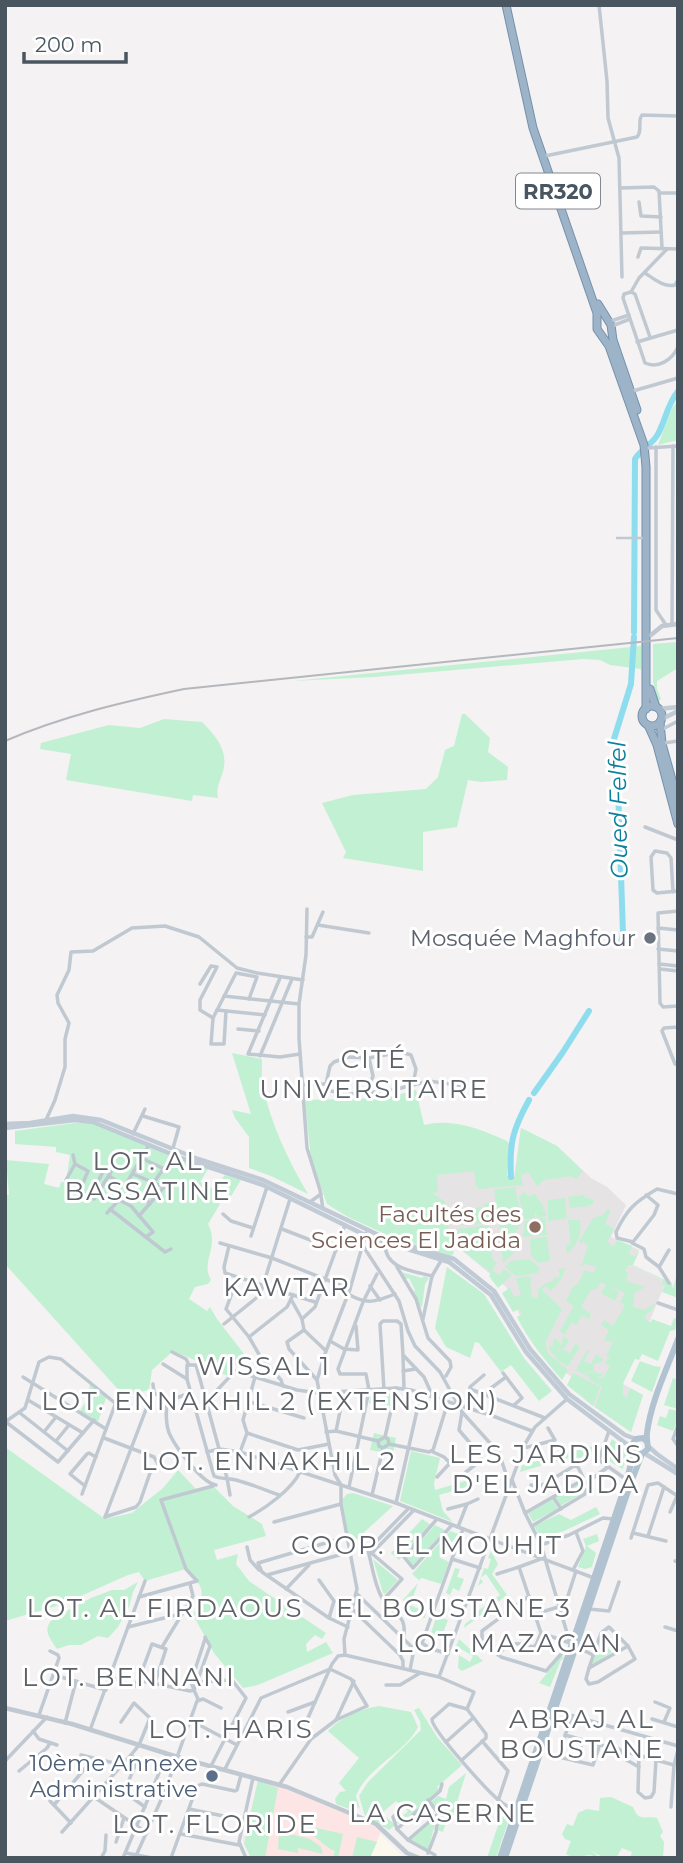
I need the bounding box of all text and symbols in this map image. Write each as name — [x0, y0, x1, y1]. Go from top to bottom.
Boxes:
scale bar — [24, 21, 126, 65]
text: 200 m — [35, 32, 102, 57]
road number: RR320 — [516, 174, 600, 208]
water label: Oued Felfel — [602, 740, 634, 879]
place label: Mosquée Maghfour — [410, 924, 636, 952]
marker: Mosquée Maghfour — [642, 930, 658, 946]
district label: CITÉ UNIVERSITAIRE — [259, 1043, 489, 1105]
district label: LOT. AL BASSATINE — [64, 1145, 232, 1207]
place label: Facultés des Sciences El Jadida — [311, 1200, 521, 1254]
marker: Facultés des Sciences El Jadida — [527, 1219, 543, 1235]
district label: KAWTAR — [223, 1271, 351, 1303]
district label: WISSAL 1 — [197, 1350, 331, 1382]
district label: LOT. ENNAKHIL 2 (EXTENSION) — [41, 1385, 499, 1417]
district label: LES JARDINS D'EL JADIDA — [449, 1438, 643, 1500]
district label: LOT. ENNAKHIL 2 — [141, 1445, 397, 1477]
district label: COOP. EL MOUHIT — [291, 1529, 563, 1561]
district label: LOT. AL FIRDAOUS — [27, 1592, 303, 1624]
district label: EL BOUSTANE 3 — [336, 1592, 572, 1624]
district label: LOT. MAZAGAN — [397, 1627, 623, 1659]
district label: LOT. BENNANI — [22, 1661, 236, 1693]
district label: ABRAJ AL BOUSTANE — [500, 1703, 664, 1765]
district label: LOT. HARIS — [148, 1713, 314, 1745]
place label: 10ème Annexe Administrative — [29, 1749, 198, 1803]
marker: 10ème Annexe Administrative — [204, 1768, 220, 1784]
district label: LA CASERNE — [349, 1797, 537, 1829]
district label: LOT. FLORIDE — [112, 1808, 318, 1840]

